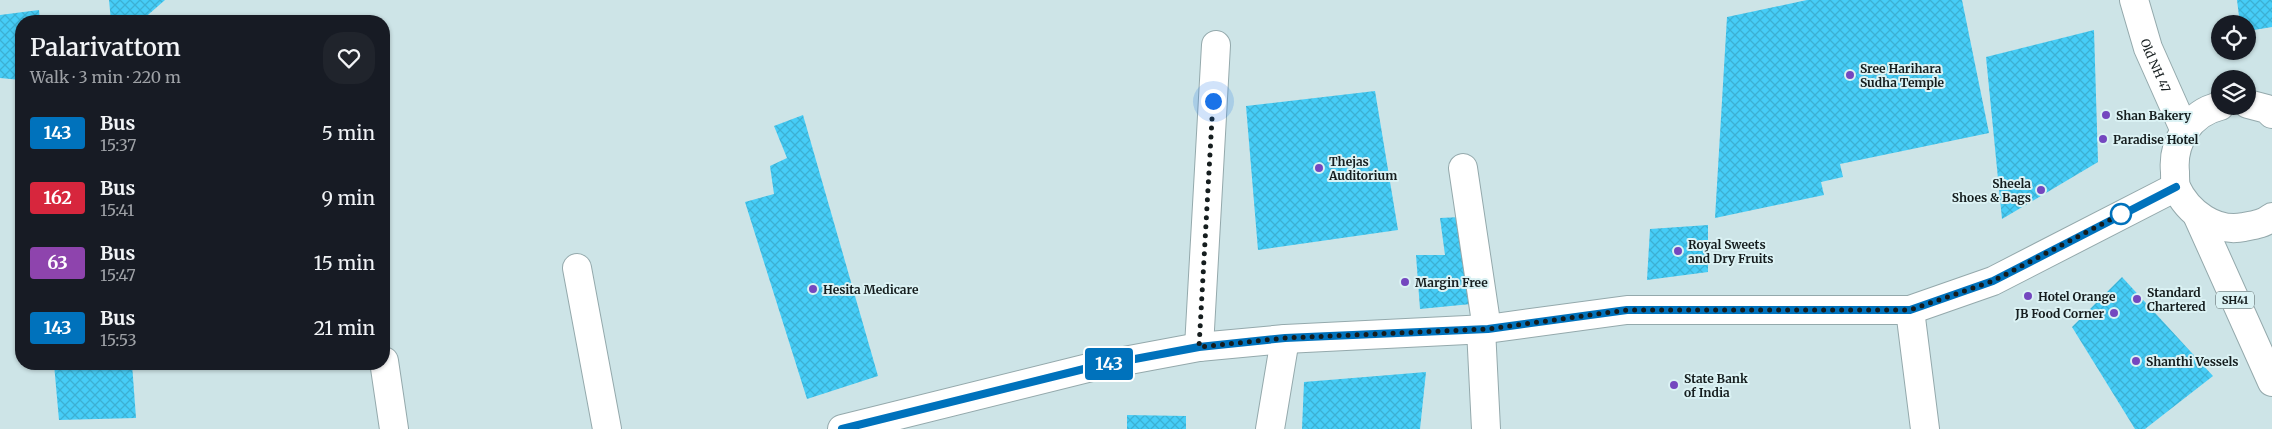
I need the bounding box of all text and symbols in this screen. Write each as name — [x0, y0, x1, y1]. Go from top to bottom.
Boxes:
map controls — [2211, 15, 2256, 115]
button: locate — [2211, 15, 2256, 60]
text: Palarivattom — [30, 32, 181, 63]
button: heart — [323, 32, 375, 84]
street label: Old NH 47 — [2138, 37, 2174, 95]
place label: Sree Harihara Sudha Temple — [1860, 61, 1945, 90]
text: Walk · 3 min · 220 m — [30, 67, 181, 87]
marker: Sree Harihara Sudha Temple — [1844, 69, 1856, 81]
button: layers — [2211, 70, 2256, 115]
your location — [1201, 89, 1226, 114]
place label: Shan Bakery — [2116, 108, 2192, 123]
marker: Shan Bakery — [2100, 109, 2112, 121]
text: Bus — [100, 111, 135, 135]
text: 143 — [43, 121, 72, 144]
text: 5 min — [322, 121, 375, 145]
place label: Paradise Hotel — [2113, 132, 2198, 147]
marker: Paradise Hotel — [2097, 133, 2109, 145]
text: 15:37 — [100, 135, 136, 155]
place label: Thejas Auditorium — [1328, 154, 1397, 183]
marker: Thejas Auditorium — [1313, 162, 1325, 174]
text: Bus — [100, 176, 135, 200]
place label: Sheela Shoes & Bags — [1952, 176, 2031, 205]
marker: Sheela Shoes & Bags — [2035, 184, 2047, 196]
text: 162 — [43, 186, 72, 209]
text: 9 min — [321, 186, 375, 210]
text: 15:41 — [100, 200, 134, 220]
unlabelled marker — [2110, 203, 2132, 225]
place label: Royal Sweets and Dry Fruits — [1688, 237, 1773, 266]
text: Bus — [100, 241, 135, 265]
marker: Royal Sweets and Dry Fruits — [1672, 245, 1684, 257]
text: 63 — [47, 251, 68, 274]
text: 15 min — [314, 251, 375, 275]
text: 15:47 — [100, 265, 136, 285]
place label: Margin Free — [1415, 275, 1488, 290]
marker: Margin Free — [1399, 276, 1411, 288]
place label: Hesita Medicare — [823, 282, 919, 297]
marker: Hesita Medicare — [807, 283, 819, 295]
place label: Standard Chartered — [2147, 285, 2206, 314]
place label: Hotel Orange — [2038, 289, 2116, 304]
marker: Hotel Orange — [2022, 290, 2034, 302]
road number: SH41 — [2216, 292, 2254, 308]
marker: Standard Chartered — [2131, 293, 2143, 305]
text: Bus — [100, 306, 135, 330]
place label: JB Food Corner — [2014, 306, 2104, 321]
marker: JB Food Corner — [2108, 307, 2120, 319]
text: 143 — [43, 316, 72, 339]
text: 21 min — [314, 316, 375, 340]
text: 15:53 — [100, 330, 137, 350]
line badge: 143 — [1080, 348, 1138, 380]
text: 143 — [1095, 352, 1123, 375]
place label: Shanthi Vessels — [2146, 354, 2239, 369]
marker: Shanthi Vessels — [2130, 355, 2142, 367]
place label: State Bank of India — [1684, 371, 1748, 400]
marker: State Bank of India — [1668, 379, 1680, 391]

